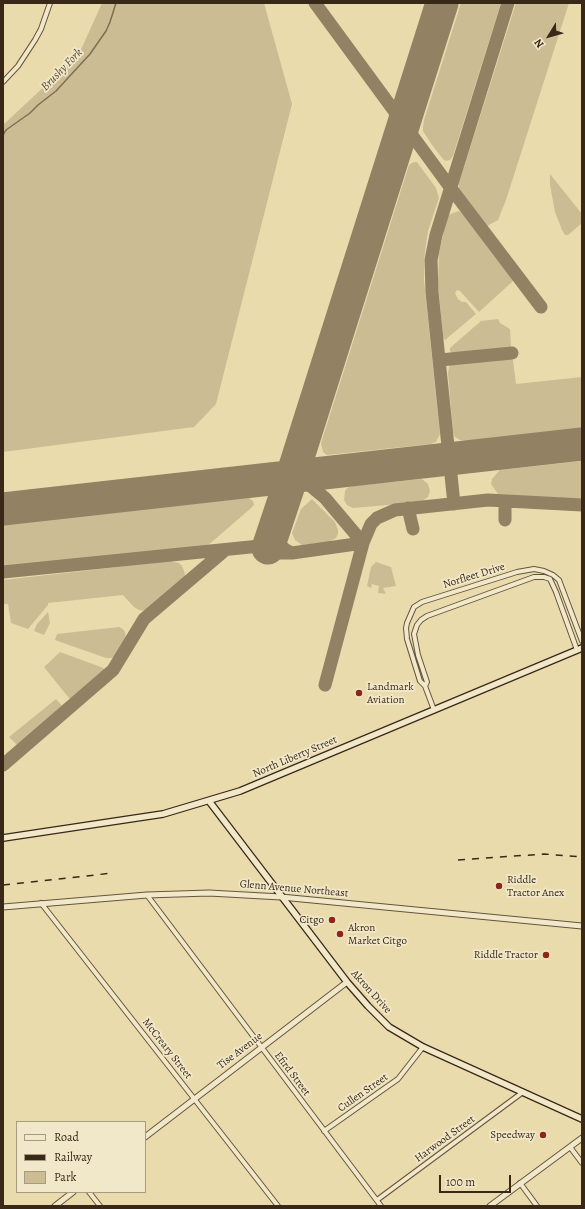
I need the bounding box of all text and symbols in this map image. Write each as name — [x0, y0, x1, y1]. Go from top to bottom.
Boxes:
north arrow — [529, 16, 569, 56]
text: N — [531, 36, 547, 51]
water label: Brushy Fork — [38, 46, 86, 94]
street label: Norfleet Drive — [441, 560, 507, 592]
place label: Landmark Aviation — [367, 680, 414, 706]
marker: Landmark Aviation — [354, 688, 364, 698]
street label: North Liberty Street — [251, 733, 339, 781]
place label: Riddle Tractor Anex — [507, 873, 564, 899]
street label: Glenn Avenue Northeast — [239, 878, 349, 900]
marker: Riddle Tractor Anex — [494, 881, 504, 891]
place label: Citgo — [300, 913, 324, 927]
marker: Citgo — [327, 915, 337, 925]
place label: Akron Market Citgo — [348, 921, 407, 947]
marker: Akron Market Citgo — [335, 929, 345, 939]
place label: Riddle Tractor — [474, 948, 538, 962]
marker: Riddle Tractor — [541, 950, 551, 960]
street label: Akron Drive — [348, 967, 394, 1017]
street label: McCreary Street — [139, 1016, 195, 1082]
street label: Tise Avenue — [215, 1030, 265, 1072]
street label: Efird Street — [271, 1049, 313, 1099]
street label: Cullen Street — [335, 1071, 391, 1115]
street label: Harwood Street — [412, 1113, 478, 1165]
legend — [16, 1121, 146, 1193]
place label: Speedway — [490, 1128, 535, 1142]
text: Road — [54, 1129, 79, 1145]
marker: Speedway — [538, 1130, 548, 1140]
text: Railway — [54, 1149, 92, 1165]
scale bar — [441, 1167, 513, 1193]
text: Park — [54, 1169, 77, 1185]
text: 100 m — [446, 1174, 475, 1190]

